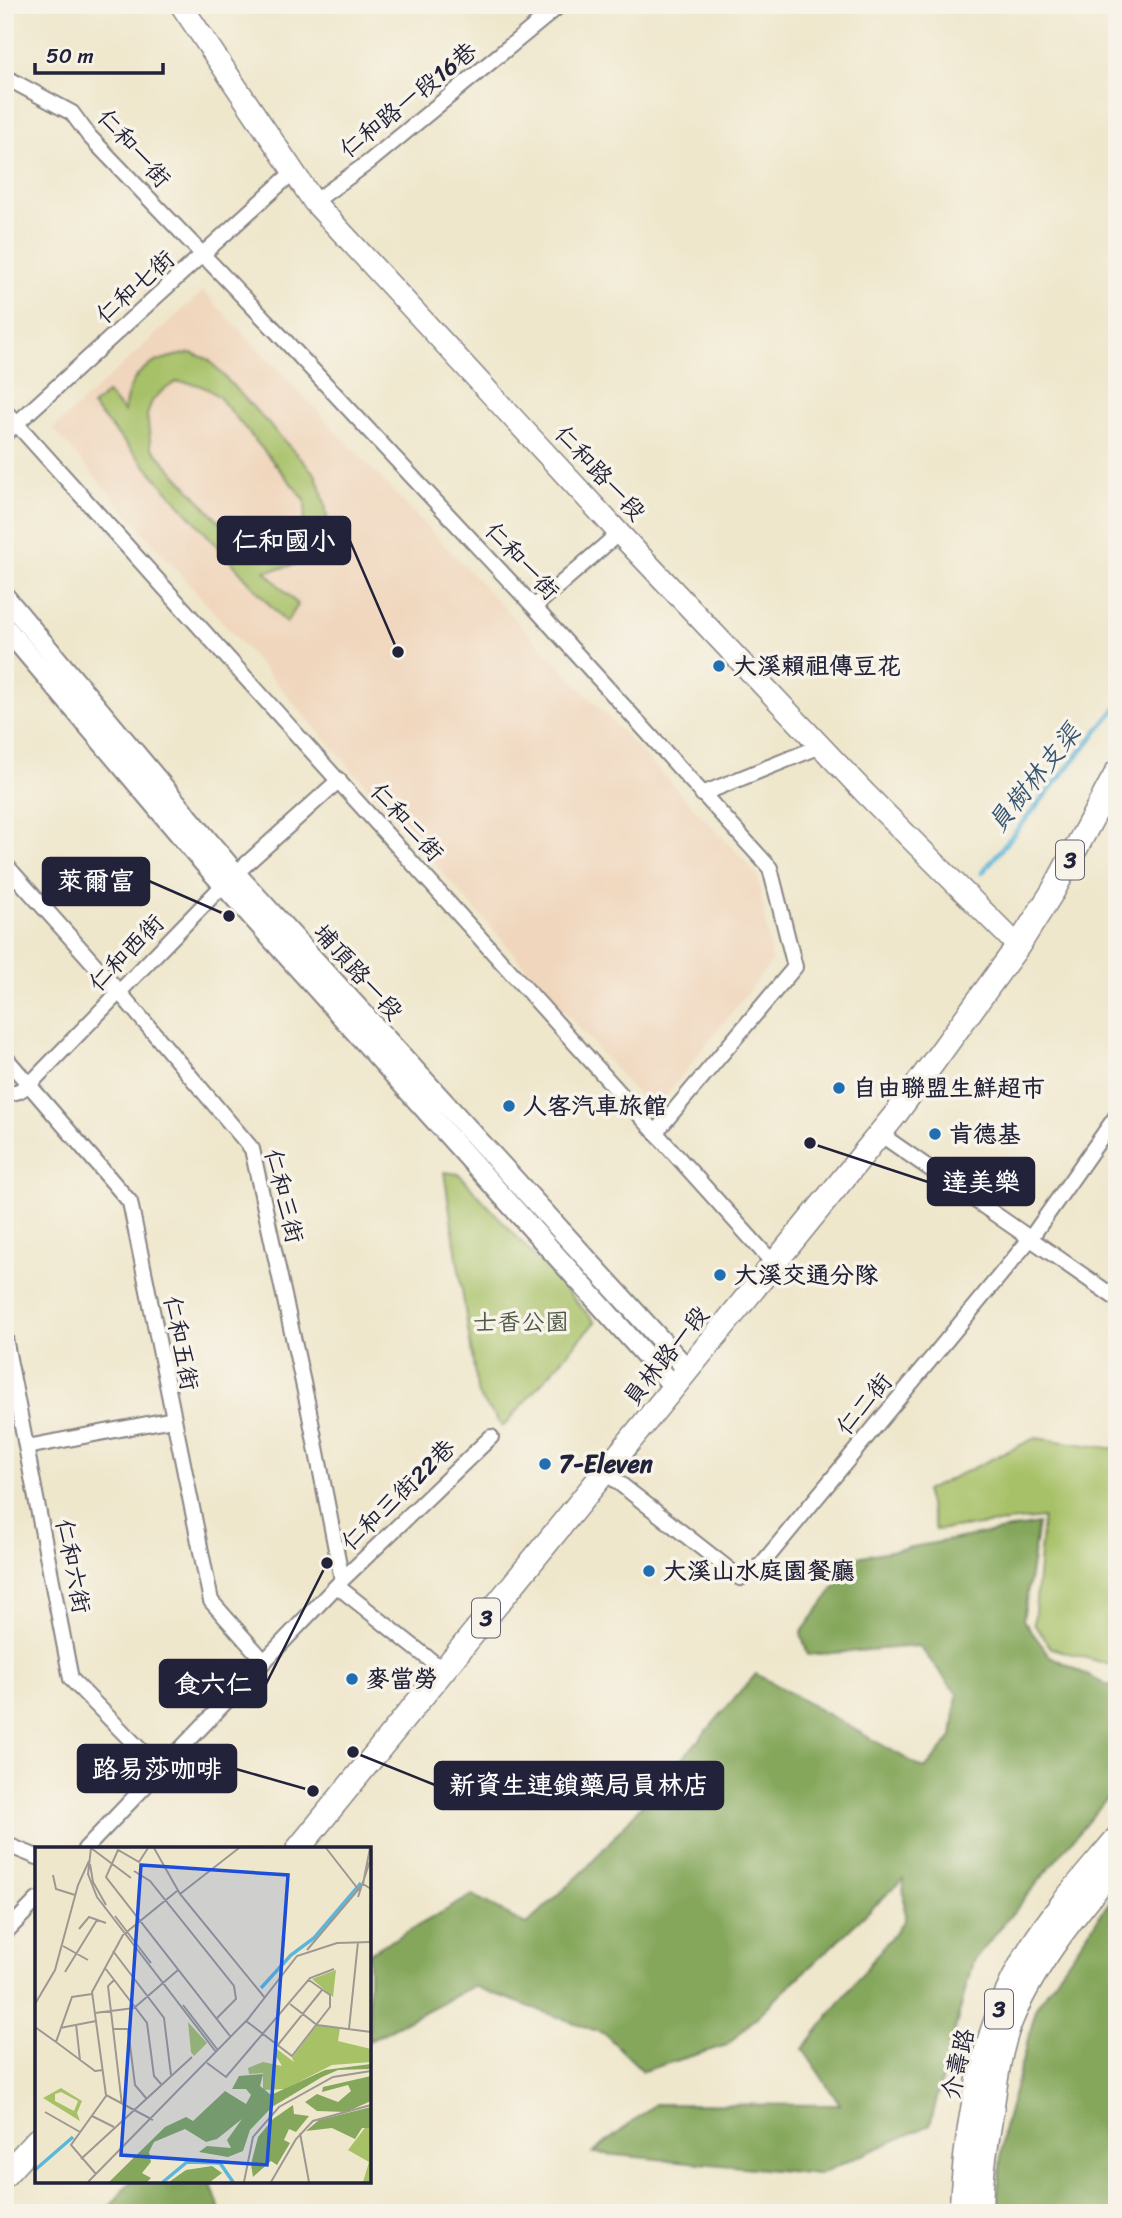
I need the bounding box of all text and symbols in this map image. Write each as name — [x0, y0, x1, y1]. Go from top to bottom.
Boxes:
street label: 仁和路一段16巷 — [330, 31, 486, 169]
scale bar — [35, 32, 163, 76]
text: 50 m — [46, 37, 94, 75]
street label: 仁和一街 — [86, 98, 182, 198]
street label: 仁和七街 — [85, 239, 185, 335]
street label: 仁和路一段 — [544, 415, 656, 531]
street label: 仁和一街 — [474, 512, 570, 610]
callout: 仁和國小 — [218, 517, 350, 564]
text: 仁和國小 — [232, 518, 336, 564]
place label: 大溪賴祖傳豆花 — [733, 645, 901, 687]
marker: 大溪賴祖傳豆花 — [711, 658, 727, 674]
water label: 員樹林支渠 — [975, 711, 1094, 843]
street label: 仁和二街 — [359, 772, 455, 872]
road number: 3 — [1056, 840, 1084, 880]
callout: 萊爾富 — [43, 858, 149, 905]
text: 萊爾富 — [57, 858, 135, 904]
street label: 仁和西街 — [78, 904, 174, 1002]
street label: 埔頂路一段 — [302, 913, 414, 1031]
place label: 自由聯盟生鮮超市 — [853, 1067, 1045, 1109]
marker: 自由聯盟生鮮超市 — [831, 1080, 847, 1096]
place label: 人客汽車旅館 — [523, 1085, 667, 1127]
marker: 人客汽車旅館 — [501, 1098, 517, 1114]
place label: 肯德基 — [949, 1113, 1021, 1155]
marker: 肯德基 — [927, 1126, 943, 1142]
street label: 仁和三街 — [252, 1144, 316, 1248]
callout: 達美樂 — [928, 1158, 1034, 1205]
text: 達美樂 — [942, 1159, 1020, 1205]
place label: 大溪交通分隊 — [734, 1254, 879, 1296]
marker: 大溪交通分隊 — [712, 1267, 728, 1283]
street label: 仁和五街 — [151, 1292, 211, 1394]
street label: 員林路一段 — [612, 1296, 720, 1416]
park label: 士香公園 — [473, 1301, 569, 1343]
street label: 仁二街 — [825, 1363, 903, 1445]
street label: 仁和三街22巷 — [330, 1429, 466, 1561]
place label: 7-Eleven — [559, 1443, 653, 1485]
marker: 7-Eleven — [537, 1456, 553, 1472]
street label: 仁和六街 — [43, 1515, 103, 1617]
place label: 大溪山水庭園餐廳 — [663, 1550, 855, 1592]
marker: 大溪山水庭園餐廳 — [641, 1563, 657, 1579]
road number: 3 — [472, 1598, 500, 1638]
place label: 麥當勞 — [366, 1658, 438, 1700]
callout: 食六仁 — [160, 1660, 266, 1707]
text: 食六仁 — [174, 1661, 252, 1707]
marker: 麥當勞 — [344, 1671, 360, 1687]
callout: 路易莎咖啡 — [78, 1745, 236, 1792]
text: 路易莎咖啡 — [92, 1746, 222, 1792]
callout: 新資生連鎖藥局員林店 — [435, 1762, 723, 1809]
text: 新資生連鎖藥局員林店 — [449, 1762, 709, 1808]
inset map — [35, 1847, 371, 2183]
road number: 3 — [985, 1990, 1013, 2028]
street label: 介壽路 — [929, 2024, 987, 2104]

